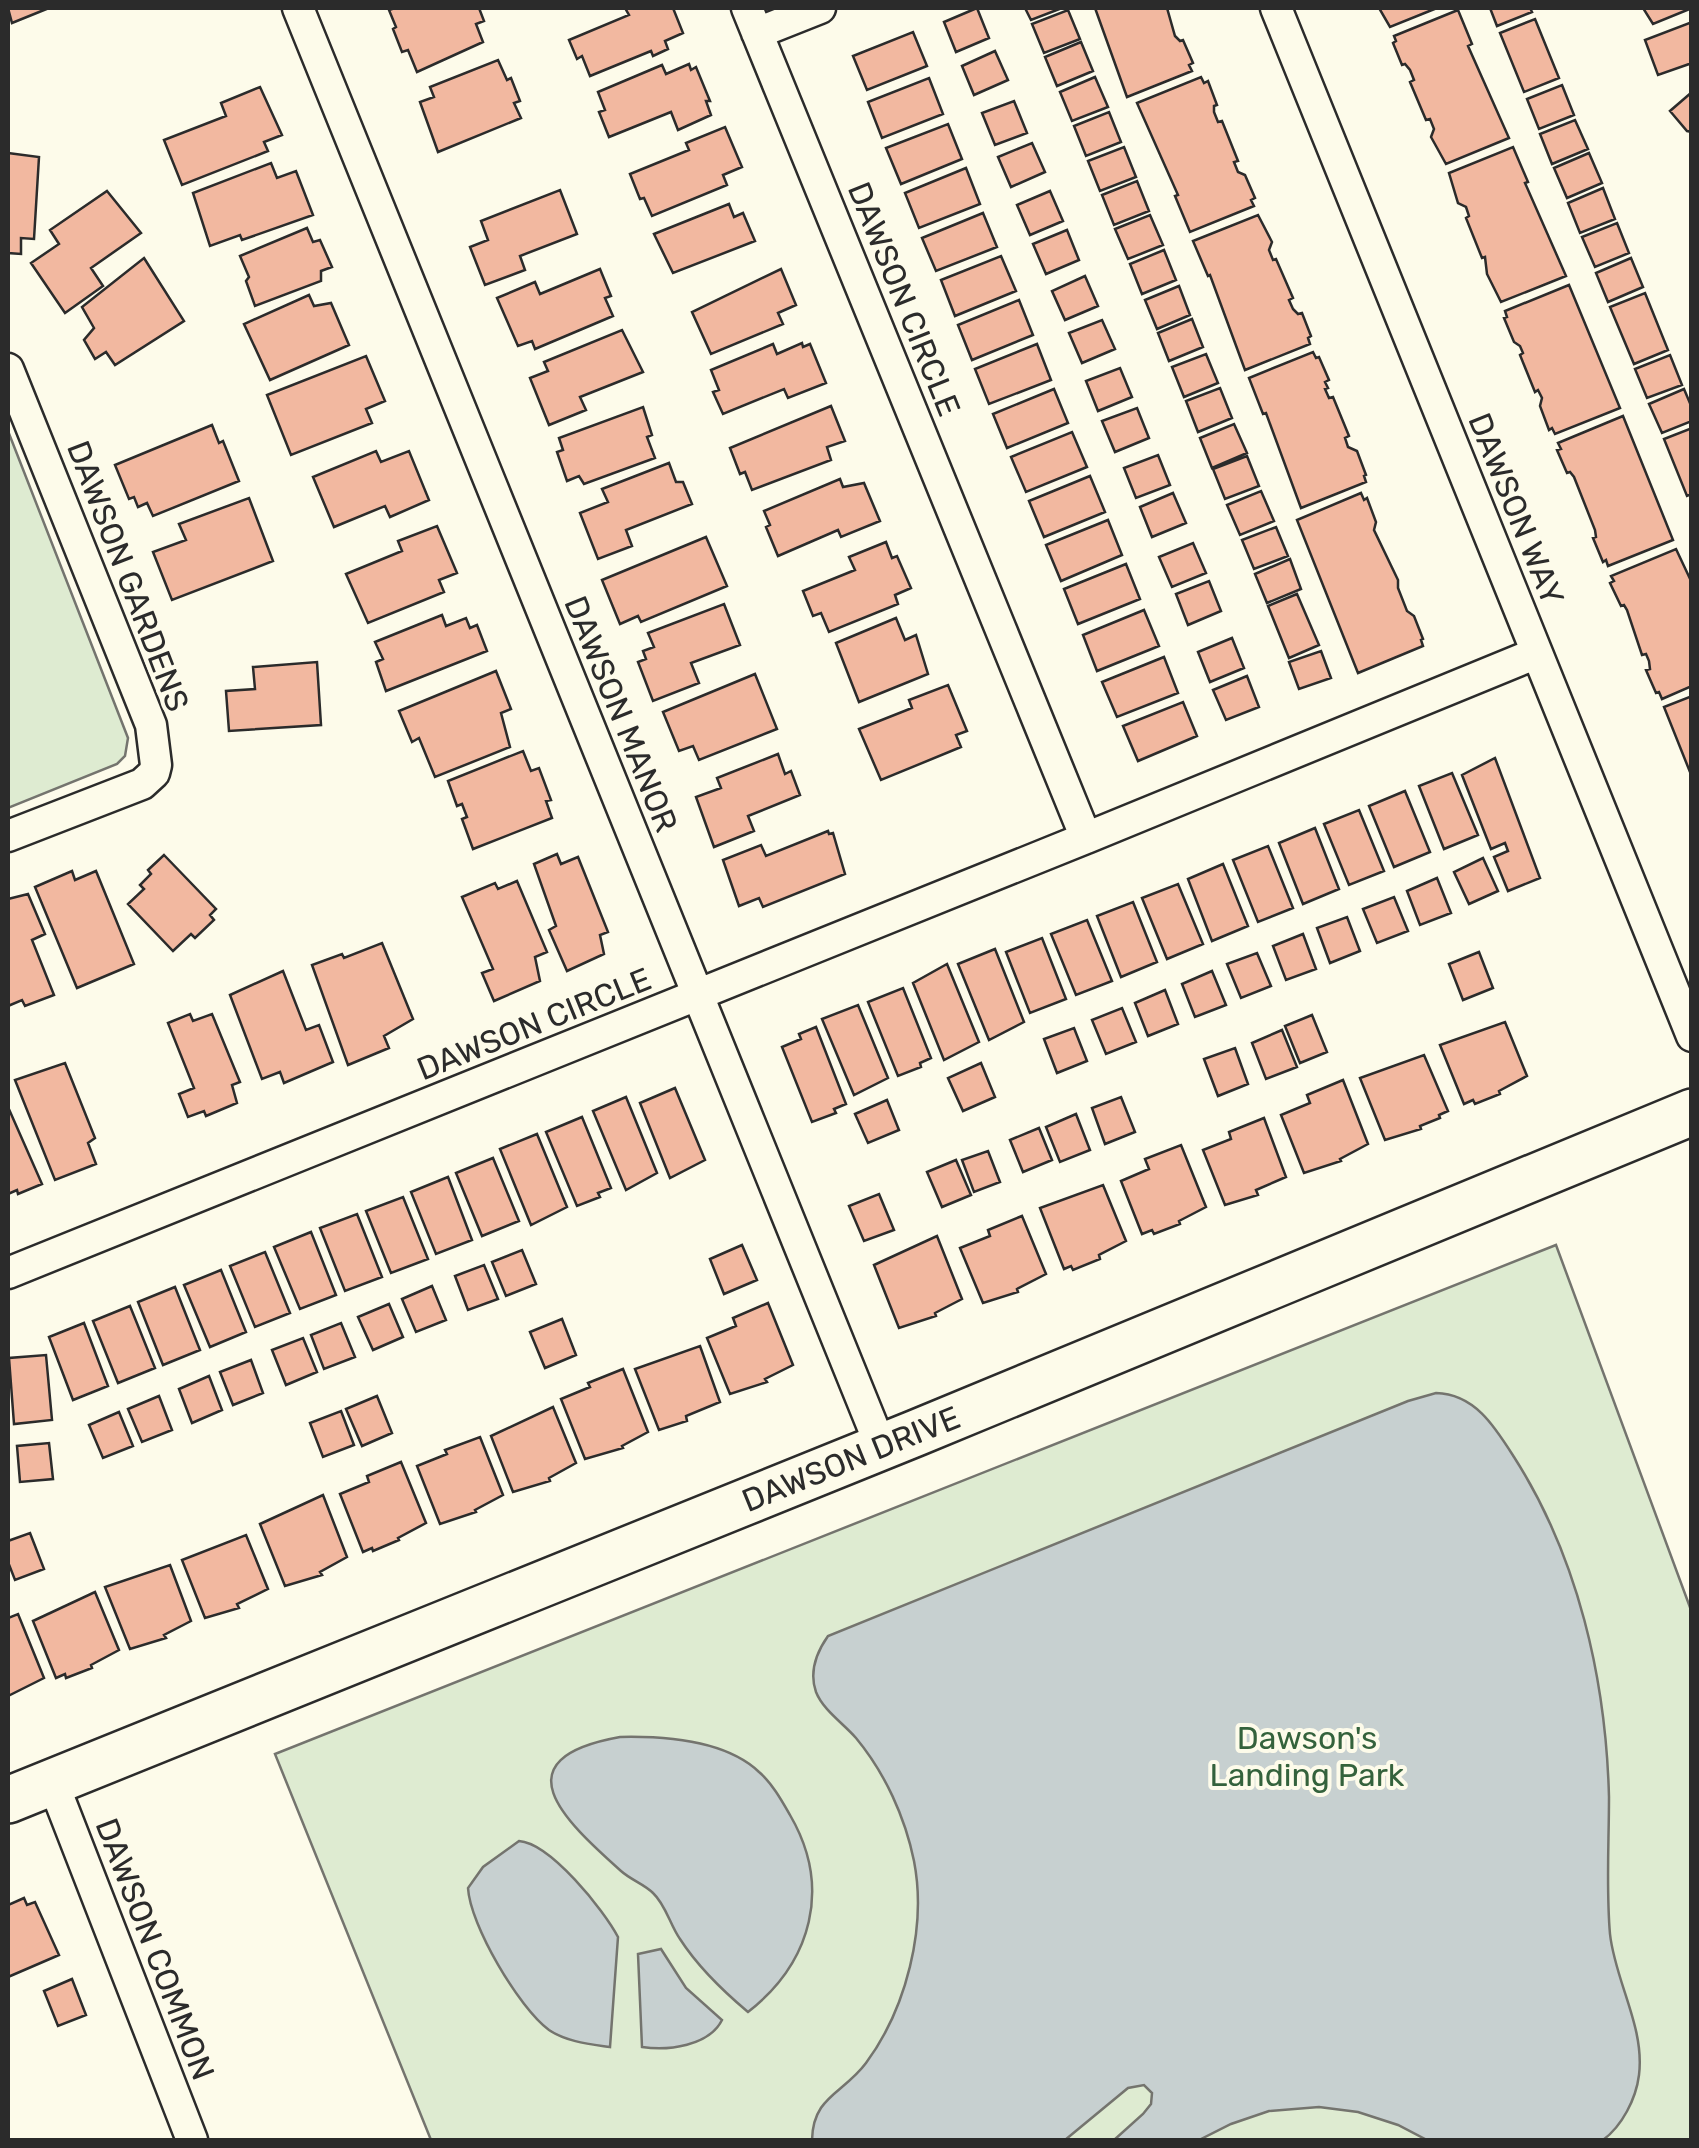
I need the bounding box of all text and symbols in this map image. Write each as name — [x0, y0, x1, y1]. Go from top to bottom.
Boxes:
street label: DAWSON CIRCLE — [840, 176, 968, 422]
street label: DAWSON WAY — [1460, 408, 1572, 610]
street label: DAWSON GARDENS — [59, 435, 197, 717]
street label: DAWSON MANOR — [556, 591, 686, 837]
street label: DAWSON CIRCLE — [411, 960, 657, 1088]
street label: DAWSON DRIVE — [737, 1398, 965, 1520]
park label: Dawson's Landing Park — [1210, 1719, 1405, 1794]
street label: DAWSON COMMON — [88, 1813, 222, 2085]

